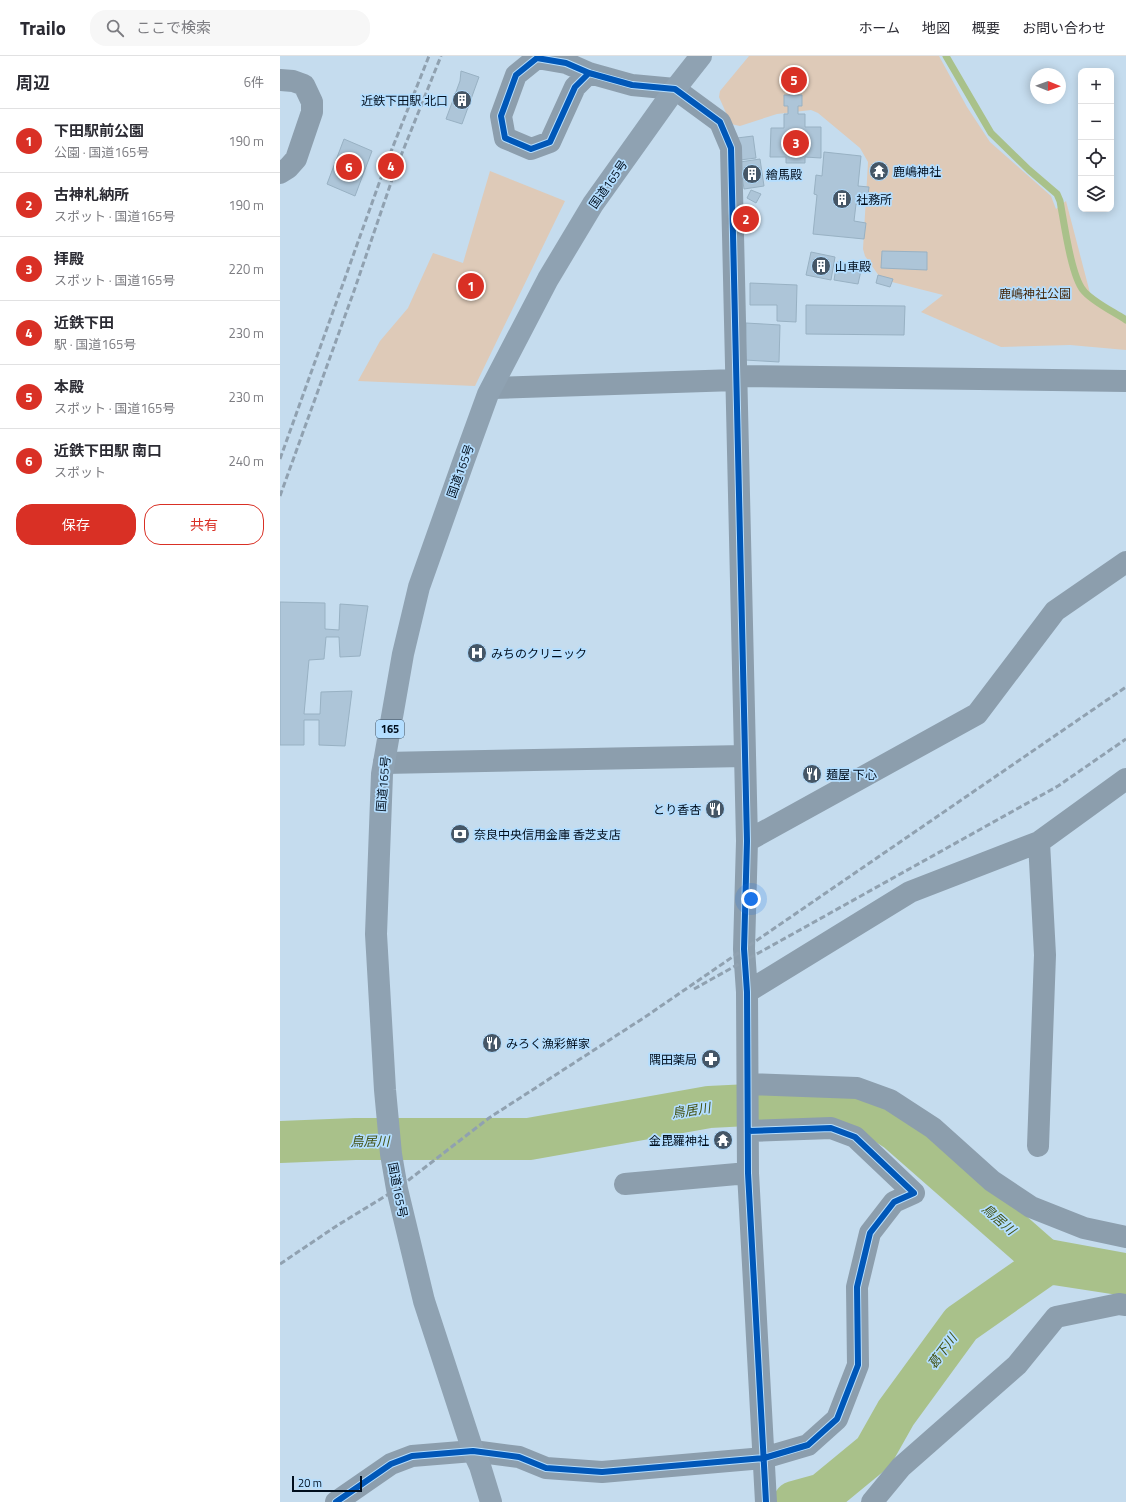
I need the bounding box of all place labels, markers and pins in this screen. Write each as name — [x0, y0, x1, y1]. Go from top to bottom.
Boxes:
pin: 5 — [781, 65, 807, 95]
building icon: 近鉄下田駅 北口 — [451, 89, 473, 111]
place label: 近鉄下田駅 北口 — [361, 91, 448, 110]
pin: 3 — [783, 128, 809, 158]
pin: 4 — [378, 151, 404, 181]
pin: 6 — [336, 152, 362, 182]
temple icon: 鹿嶋神社 — [868, 160, 890, 182]
place label: 鹿嶋神社 — [893, 162, 941, 181]
building icon: 繪馬殿 — [741, 163, 763, 185]
place label: 繪馬殿 — [766, 165, 802, 184]
building icon: 社務所 — [831, 188, 853, 210]
place label: 社務所 — [856, 190, 892, 209]
pin: 2 — [733, 204, 759, 234]
building icon: 山車殿 — [810, 255, 832, 277]
place label: 山車殿 — [835, 257, 871, 276]
pin: 1 — [458, 271, 484, 301]
hospital icon: みちのクリニック — [466, 642, 488, 664]
place label: みちのクリニック — [491, 644, 587, 663]
restaurant icon: 麺屋 下心 — [801, 763, 823, 785]
place label: 麺屋 下心 — [826, 765, 877, 784]
restaurant icon: とり香杏 — [704, 798, 726, 820]
place label: とり香杏 — [653, 800, 701, 819]
bank icon: 奈良中央信用金庫 香芝支店 — [449, 823, 471, 845]
place label: 奈良中央信用金庫 香芝支店 — [474, 825, 621, 844]
restaurant icon: みろく漁彩鮮家 — [481, 1032, 503, 1054]
place label: みろく漁彩鮮家 — [506, 1034, 590, 1053]
pharmacy icon: 隅田薬局 — [700, 1048, 722, 1070]
place label: 隅田薬局 — [649, 1050, 697, 1069]
temple icon: 金毘羅神社 — [712, 1129, 734, 1151]
place label: 金毘羅神社 — [649, 1131, 709, 1150]

